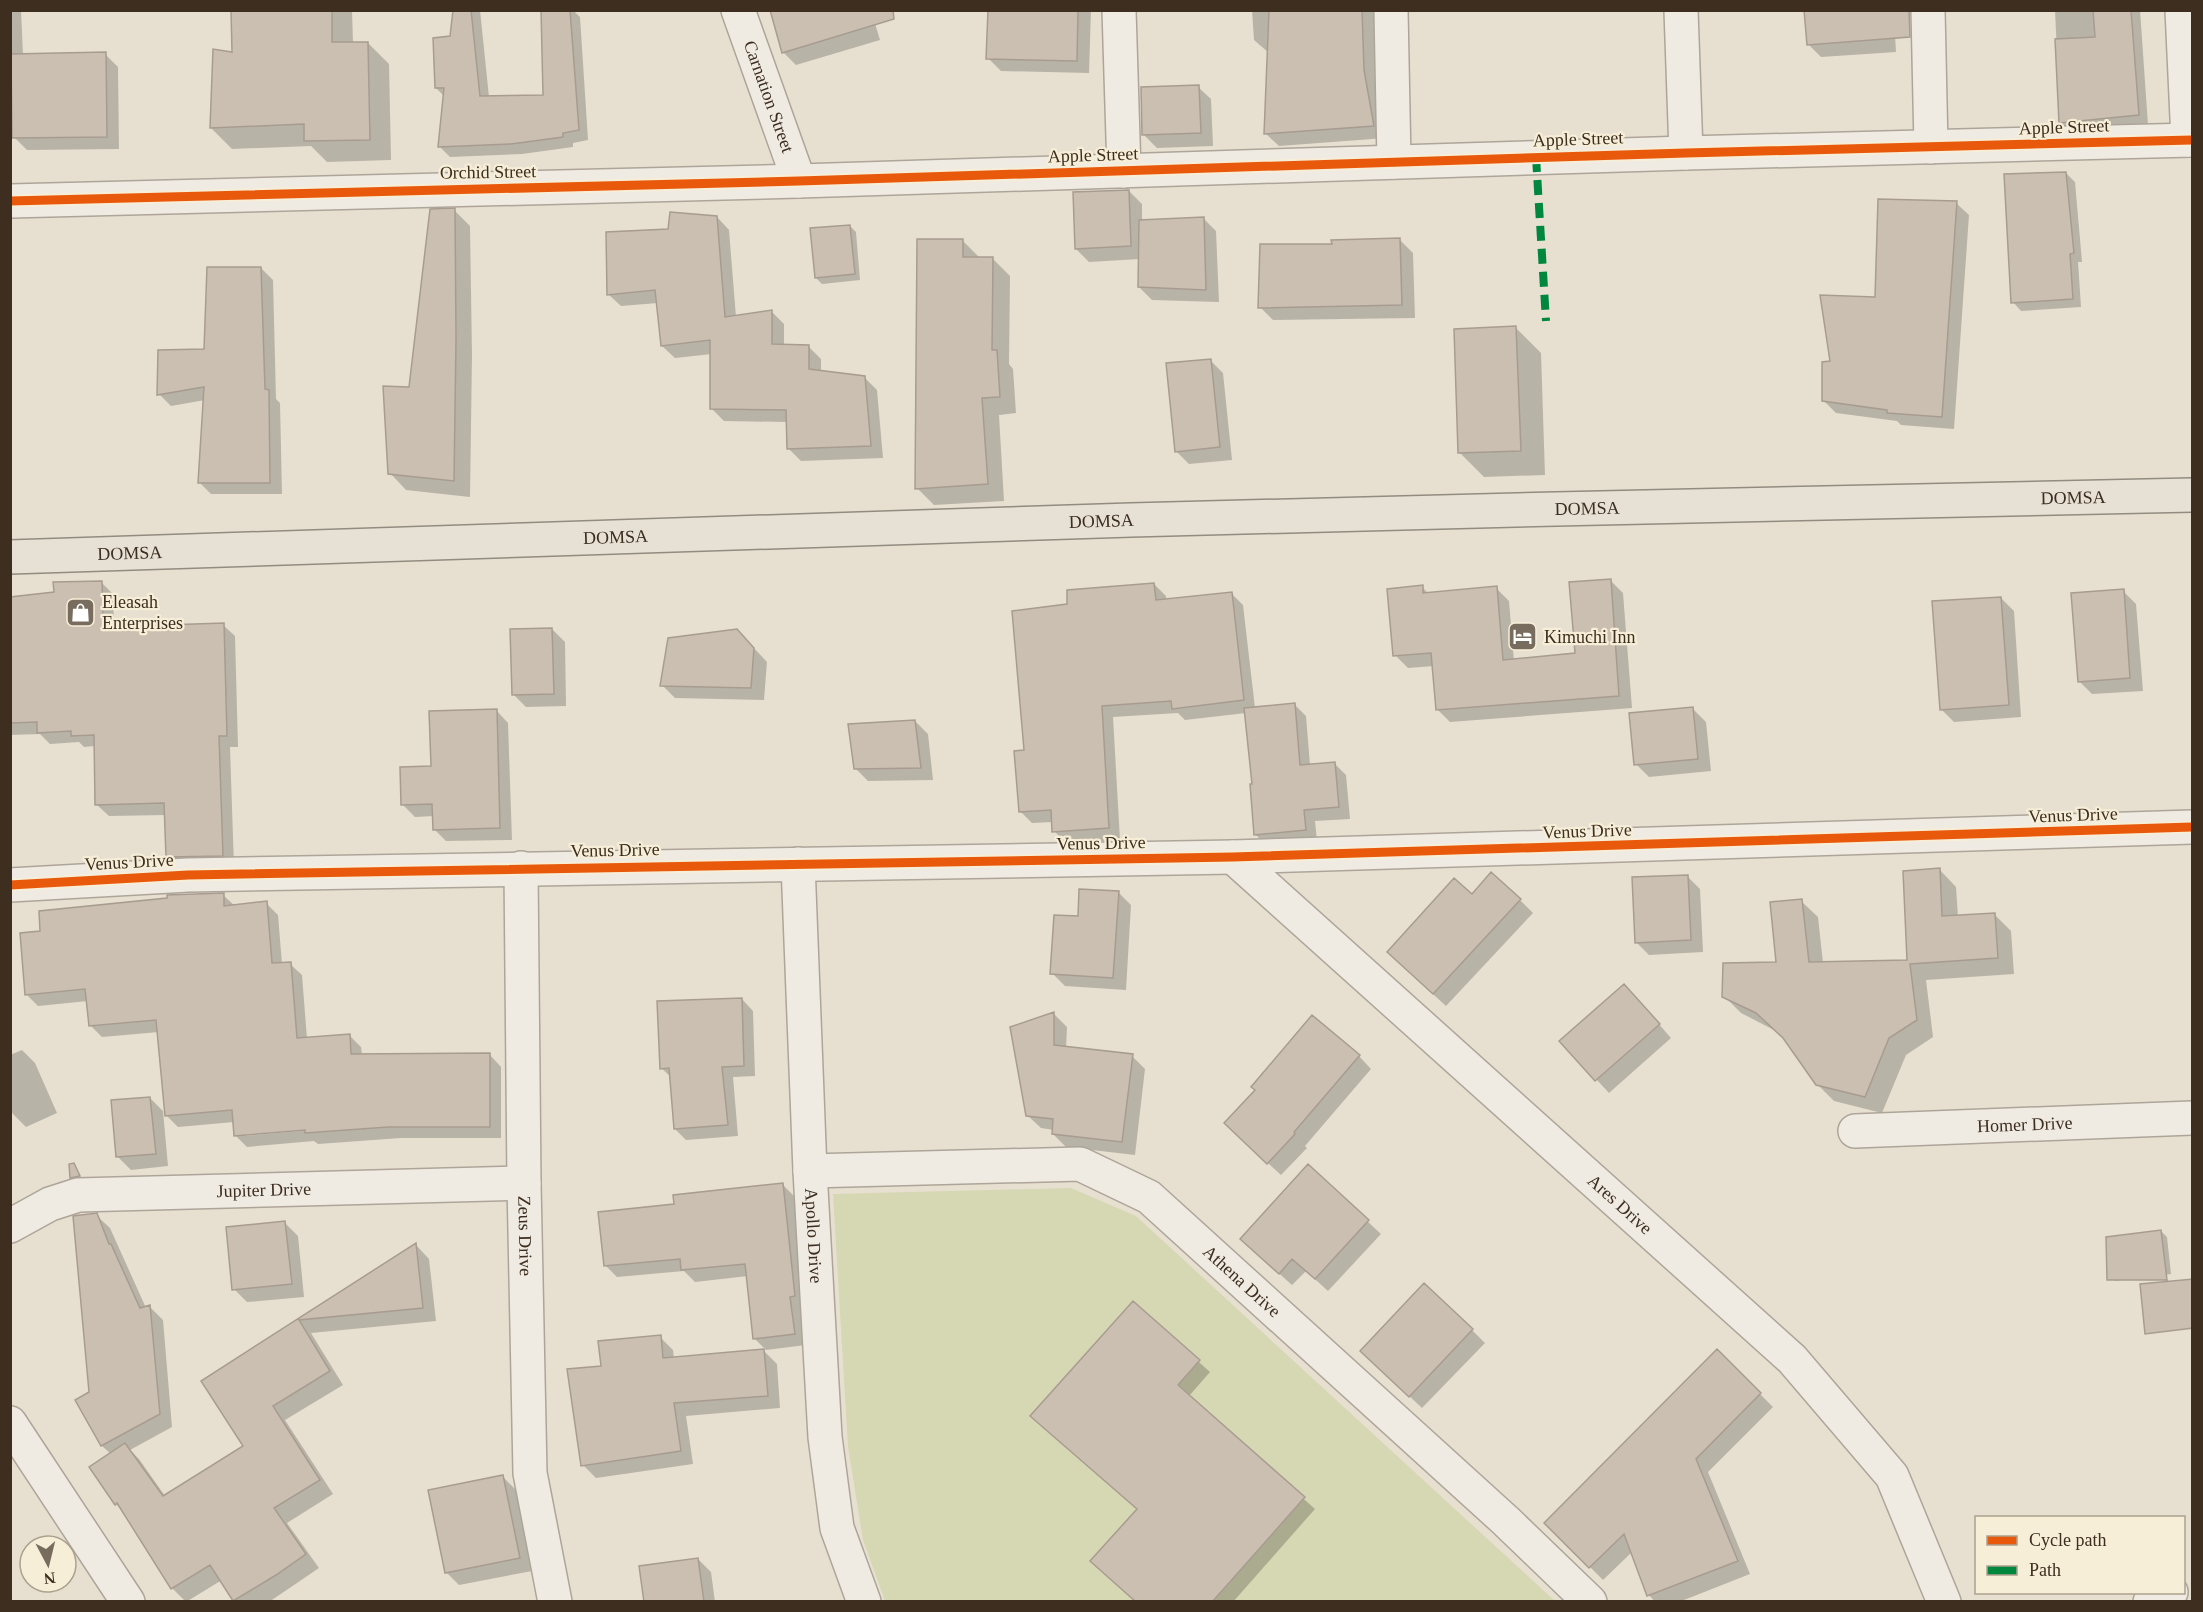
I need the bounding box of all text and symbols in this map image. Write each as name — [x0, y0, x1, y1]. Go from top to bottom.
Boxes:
street label: Carnation Street — [740, 38, 798, 155]
street label: Apple Street — [2018, 115, 2110, 139]
street label: Apple Street — [1532, 127, 1624, 151]
street label: Apple Street — [1047, 143, 1139, 167]
street label: Orchid Street — [440, 161, 536, 183]
street label: DOMSA — [2040, 487, 2106, 508]
street label: DOMSA — [1555, 498, 1620, 519]
street label: DOMSA — [1069, 510, 1134, 532]
street label: DOMSA — [583, 526, 648, 548]
street label: DOMSA — [97, 542, 163, 564]
place label: Eleasah Enterprises — [102, 592, 183, 633]
shop icon: Eleasah Enterprises — [65, 596, 97, 628]
hotel icon: Kimuchi Inn — [1507, 621, 1539, 653]
place label: Kimuchi Inn — [1544, 627, 1636, 647]
street label: Venus Drive — [2028, 803, 2118, 827]
street label: Venus Drive — [1542, 819, 1632, 843]
street label: Venus Drive — [1056, 832, 1146, 854]
street label: Venus Drive — [570, 839, 660, 861]
street label: Venus Drive — [84, 850, 174, 874]
street label: Homer Drive — [1977, 1113, 2073, 1136]
street label: Ares Drive — [1584, 1170, 1656, 1238]
street label: Jupiter Drive — [216, 1179, 311, 1201]
street label: Apollo Drive — [801, 1187, 826, 1284]
street label: Zeus Drive — [514, 1196, 536, 1276]
street label: Athena Drive — [1199, 1241, 1285, 1321]
legend — [1975, 1516, 2185, 1594]
text: Cycle path — [2029, 1530, 2106, 1550]
north arrow — [18, 1534, 78, 1594]
text: Path — [2029, 1560, 2061, 1580]
text: N — [43, 1569, 57, 1588]

